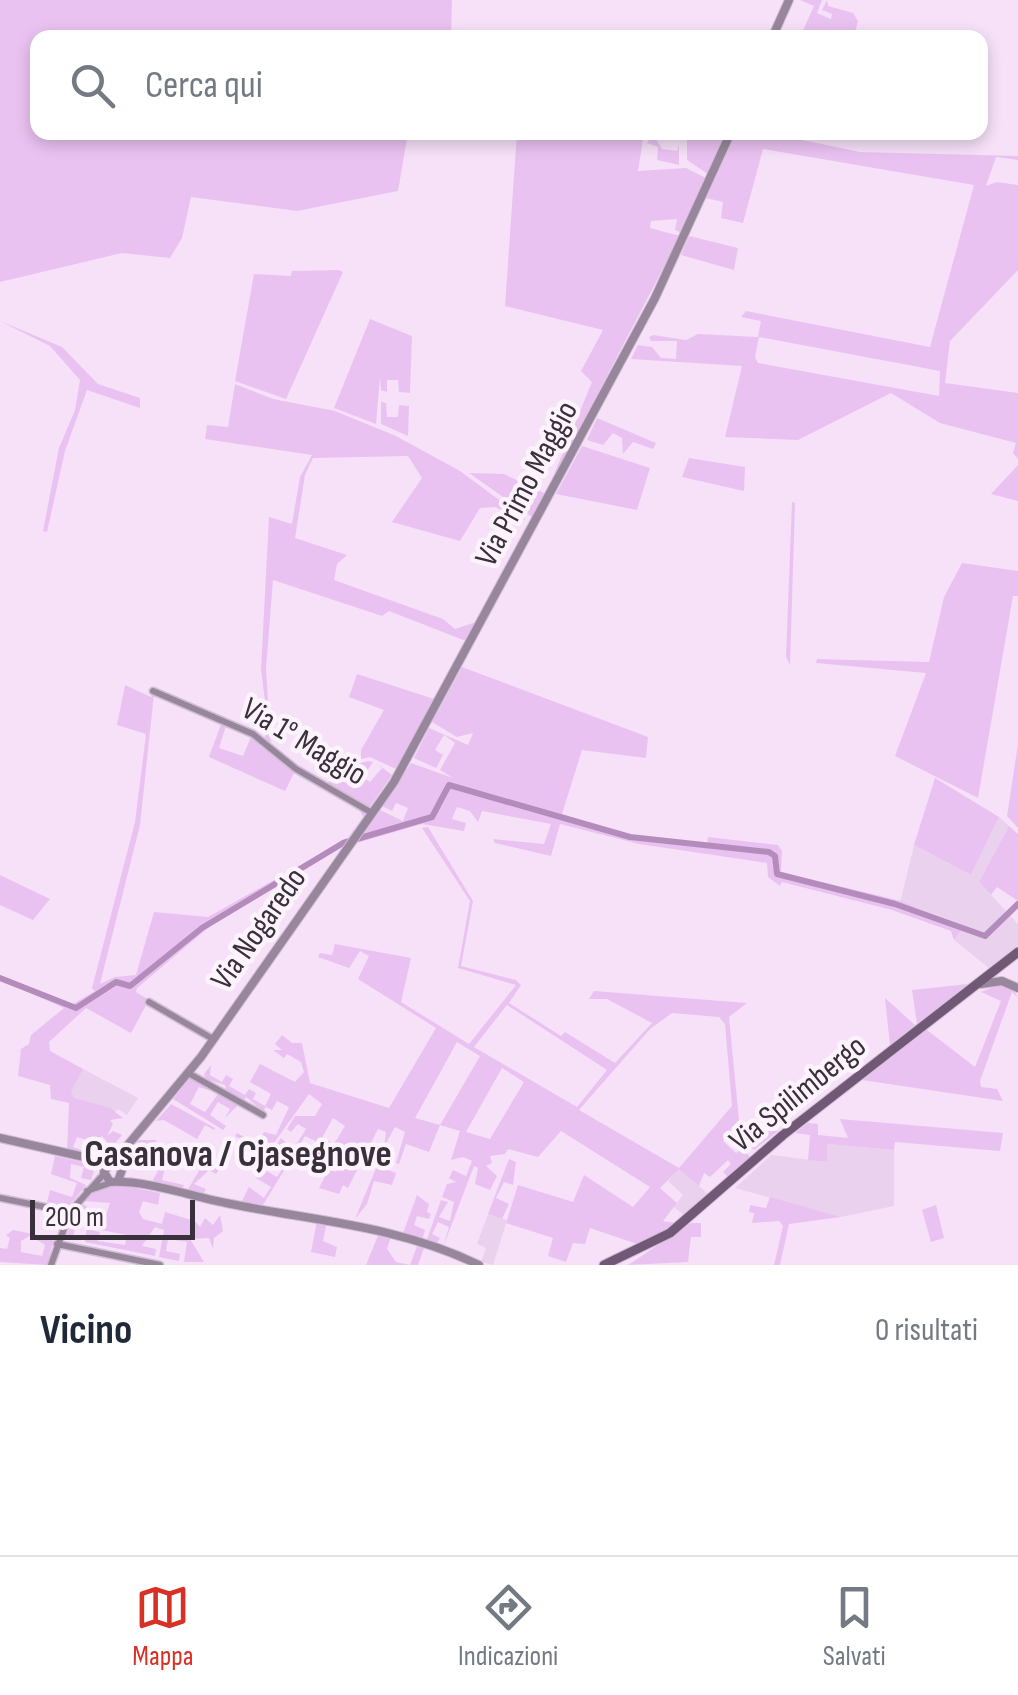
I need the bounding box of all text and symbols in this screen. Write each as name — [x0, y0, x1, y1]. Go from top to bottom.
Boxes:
search box — [30, 30, 988, 140]
icon: search — [65, 58, 120, 113]
text: Cerca qui — [145, 63, 263, 108]
street label: Via Primo Maggio — [467, 395, 587, 573]
street label: Via 1° Maggio — [235, 690, 373, 794]
street label: Via Nogaredo — [203, 860, 315, 998]
street label: Via Spilimbergo — [722, 1027, 874, 1161]
district label: Casanova / Cjasegnove — [84, 1132, 392, 1177]
scale bar — [30, 1195, 195, 1240]
text: 200 m — [45, 1201, 104, 1234]
text: Vicino — [40, 1305, 132, 1356]
text: 0 risultati — [875, 1311, 978, 1350]
tab: Mappa — [132, 1580, 194, 1673]
tab: Indicazioni — [458, 1580, 558, 1673]
tab: Salvati — [823, 1580, 886, 1673]

